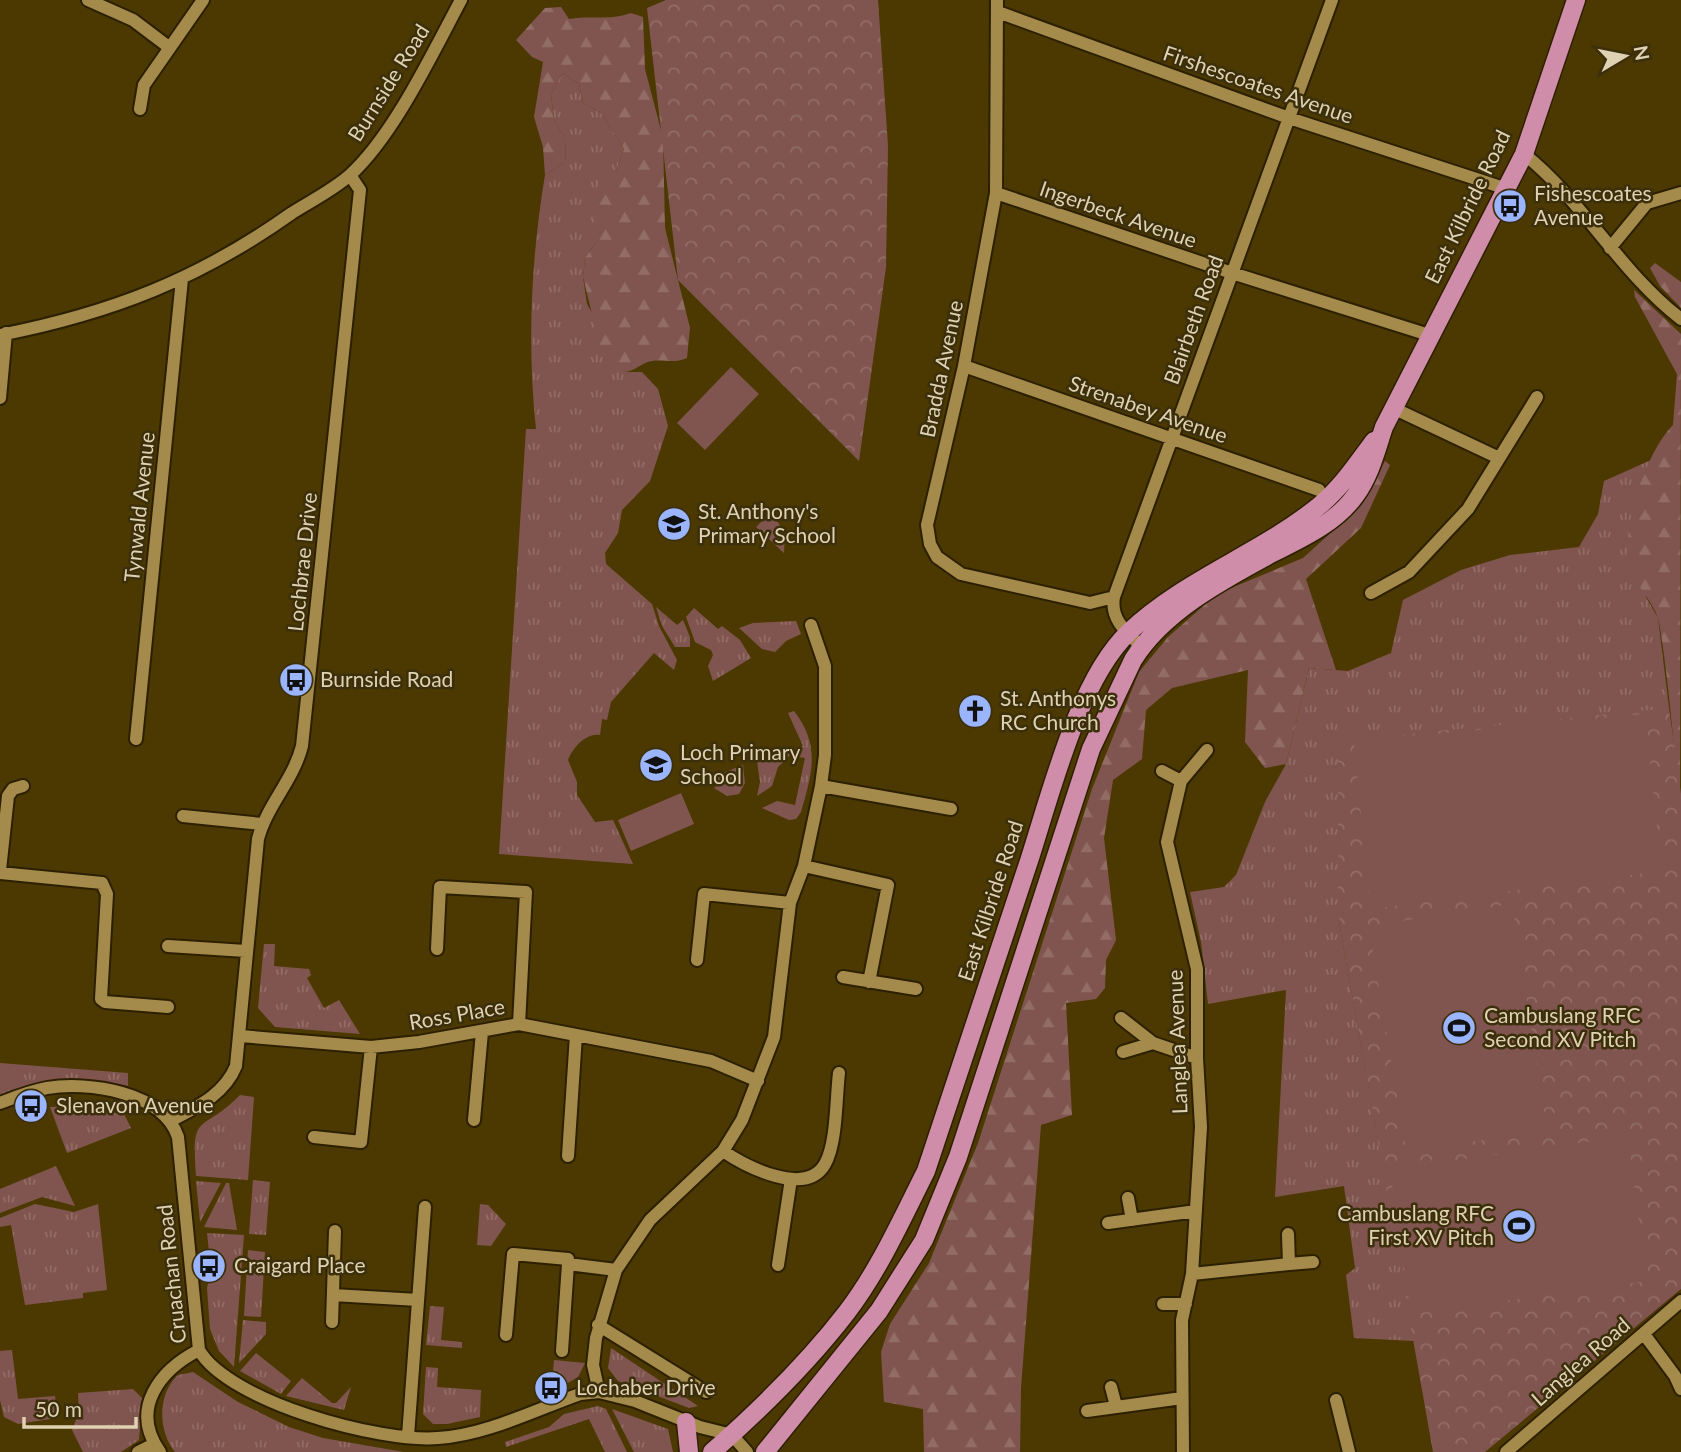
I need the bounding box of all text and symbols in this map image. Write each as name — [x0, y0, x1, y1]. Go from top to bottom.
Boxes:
street label: Burnside Road — [342, 19, 434, 145]
north arrow — [1590, 21, 1660, 91]
street label: Firshescoates Avenue — [1160, 39, 1357, 128]
text: N — [1630, 44, 1655, 62]
street label: East Kilbride Road — [1419, 126, 1515, 287]
street label: Ingerbeck Avenue — [1037, 175, 1200, 252]
place label: Fishescoates Avenue — [1534, 180, 1652, 229]
bus stop icon: Fishescoates Avenue — [1491, 187, 1529, 225]
street label: Blairbeth Road — [1158, 252, 1227, 387]
street label: Bradda Avenue — [914, 298, 967, 439]
street label: Strenabey Avenue — [1066, 370, 1231, 447]
street label: Tynwald Avenue — [118, 431, 159, 583]
street label: Lochbrae Drive — [282, 491, 321, 633]
place label: St. Anthony's Primary School — [698, 498, 836, 547]
school or university icon: St. Anthony's Primary School — [655, 505, 693, 543]
bus stop icon: Burnside Road — [277, 661, 315, 699]
place label: Burnside Road — [320, 666, 453, 691]
place label: St. Anthonys RC Church — [1000, 685, 1116, 734]
church icon: St. Anthonys RC Church — [956, 692, 994, 730]
place label: Loch Primary School — [680, 739, 800, 788]
school or university icon: Loch Primary School — [637, 746, 675, 784]
street label: East Kilbride Road — [952, 817, 1027, 984]
street label: Langlea Avenue — [1161, 969, 1192, 1115]
street label: Ross Place — [407, 993, 507, 1034]
place label: Cambuslang RFC Second XV Pitch — [1484, 1002, 1641, 1051]
sports icon: Cambuslang RFC Second XV Pitch — [1440, 1009, 1478, 1047]
bus stop icon: Slenavon Avenue — [12, 1087, 50, 1125]
place label: Slenavon Avenue — [56, 1092, 214, 1117]
place label: Cambuslang RFC First XV Pitch — [1337, 1200, 1494, 1249]
street label: Cruachan Road — [151, 1203, 190, 1345]
sports icon: Cambuslang RFC First XV Pitch — [1500, 1207, 1538, 1245]
bus stop icon: Craigard Place — [190, 1247, 228, 1285]
place label: Craigard Place — [234, 1252, 366, 1277]
street label: Langlea Road — [1526, 1311, 1634, 1410]
bus stop icon: Lochaber Drive — [532, 1369, 570, 1407]
place label: Lochaber Drive — [576, 1374, 716, 1399]
scale bar — [24, 1386, 136, 1430]
text: 50 m — [35, 1396, 82, 1421]

